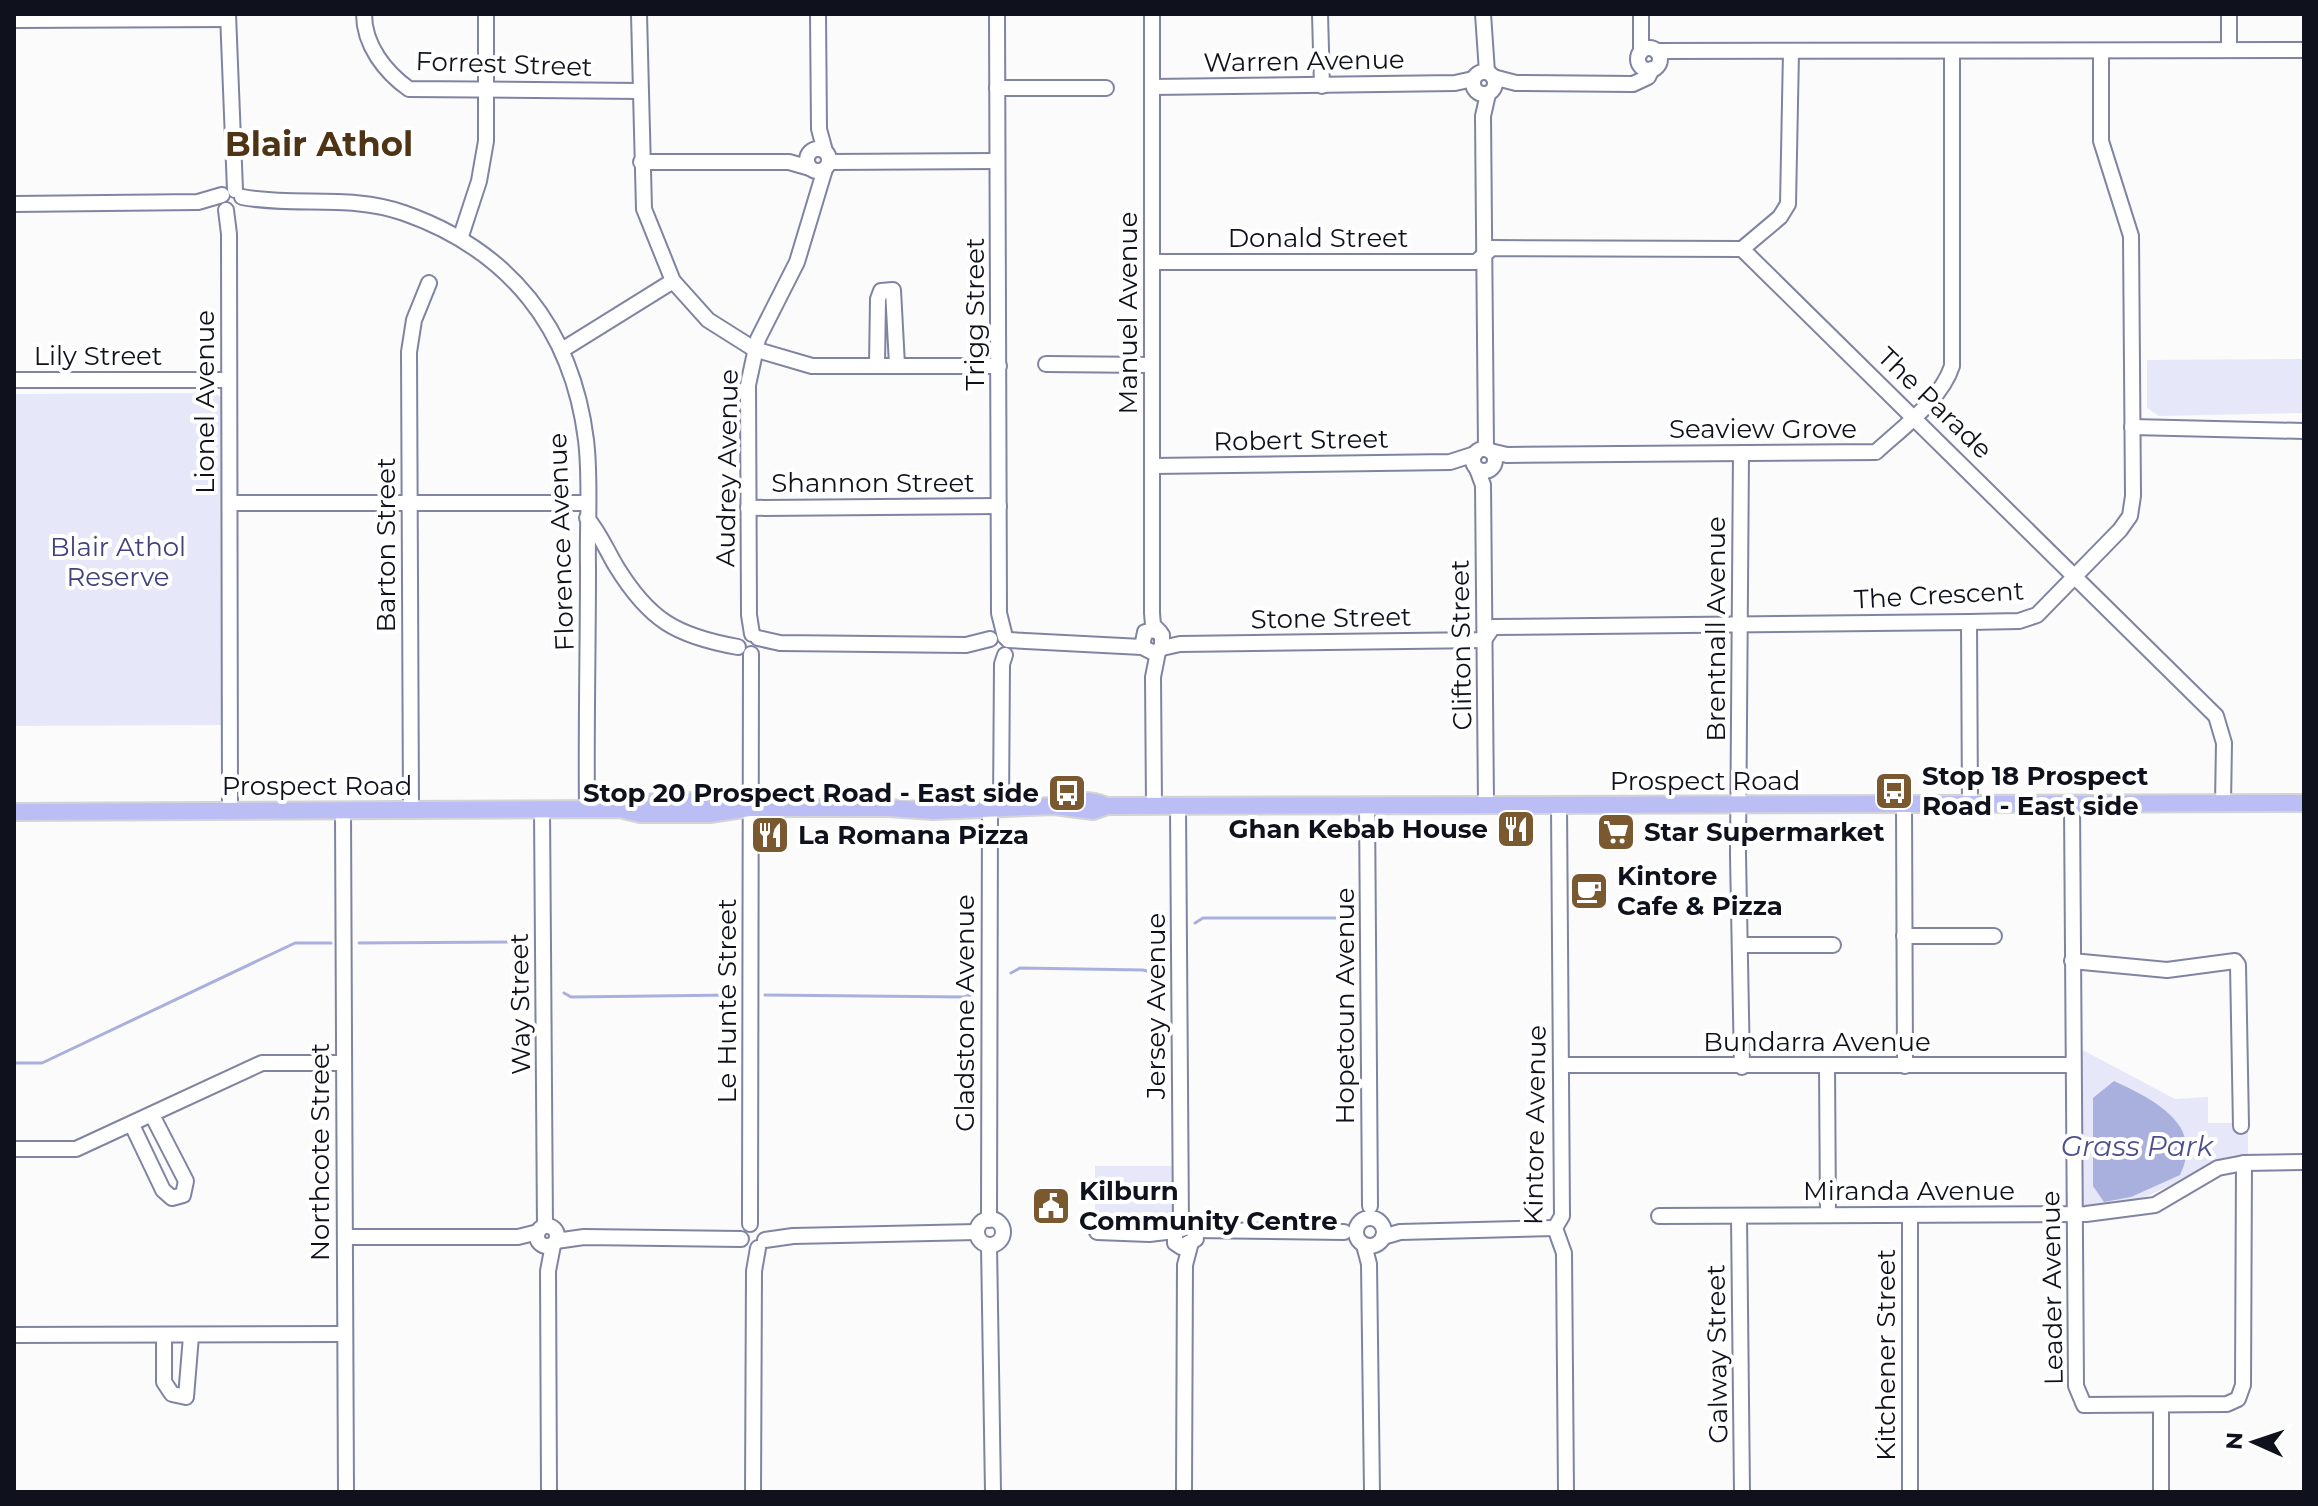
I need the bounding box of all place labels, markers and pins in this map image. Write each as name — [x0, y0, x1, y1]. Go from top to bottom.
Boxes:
place label: Stop 18 Prospect Road - East side — [1922, 760, 2148, 822]
bus stop icon: Stop 18 Prospect Road - East side — [1873, 770, 1915, 812]
bus stop icon: Stop 20 Prospect Road - East side — [1046, 772, 1088, 814]
place label: Stop 20 Prospect Road - East side — [583, 777, 1039, 809]
restaurant icon: Ghan Kebab House — [1495, 808, 1537, 850]
supermarket icon: Star Supermarket — [1595, 811, 1637, 853]
place label: Ghan Kebab House — [1228, 813, 1488, 845]
restaurant icon: La Romana Pizza — [749, 814, 791, 856]
place label: Star Supermarket — [1644, 816, 1885, 848]
place label: La Romana Pizza — [798, 819, 1029, 851]
place label: Kintore Cafe & Pizza — [1617, 860, 1783, 922]
cafe icon: Kintore Cafe & Pizza — [1568, 870, 1610, 912]
place label: Kilburn Community Centre — [1079, 1175, 1338, 1237]
public building icon: Kilburn Community Centre — [1030, 1185, 1072, 1227]

